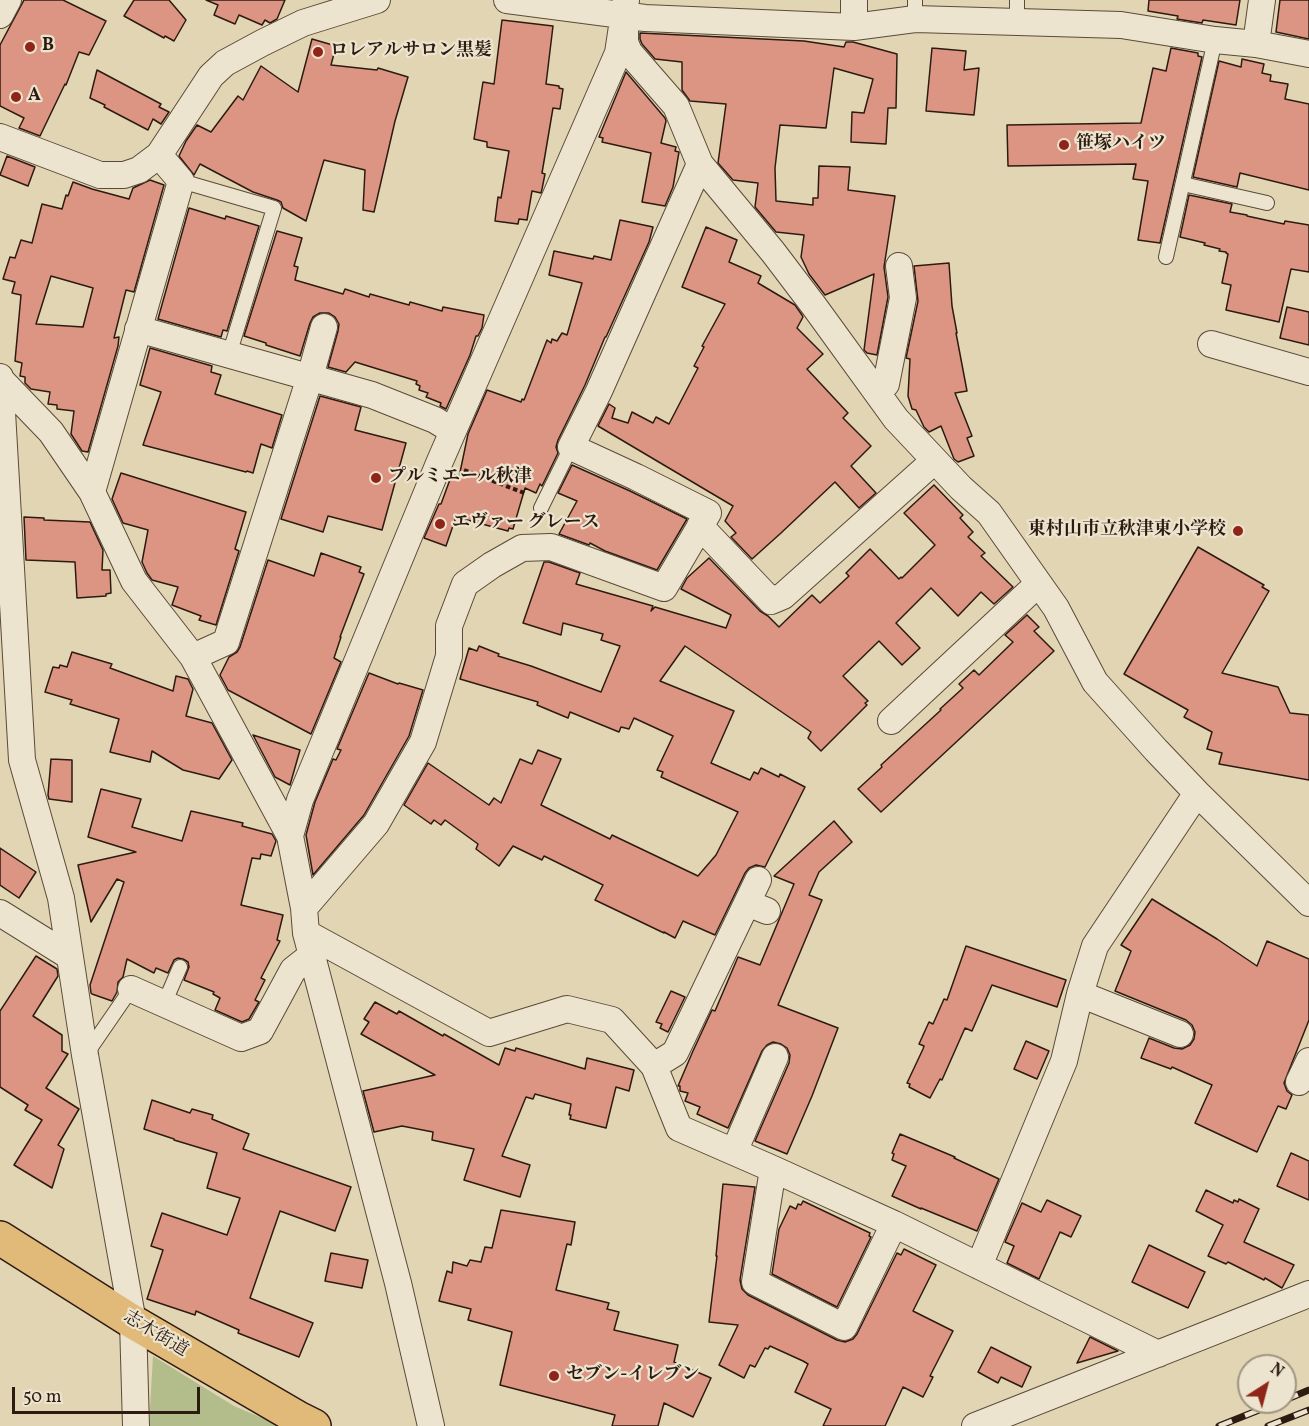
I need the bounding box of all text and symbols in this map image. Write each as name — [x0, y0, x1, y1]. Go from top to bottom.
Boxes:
place label: B — [42, 36, 54, 58]
marker: B — [23, 40, 37, 54]
place label: ロレアルサロン黒髪 — [330, 41, 492, 63]
marker: ロレアルサロン黒髪 — [311, 45, 325, 59]
place label: A — [28, 86, 41, 108]
marker: A — [9, 90, 23, 104]
place label: 笹塚ハイツ — [1076, 134, 1166, 156]
marker: 笹塚ハイツ — [1057, 138, 1071, 152]
place label: プルミエール秋津 — [388, 467, 532, 489]
marker: プルミエール秋津 — [369, 471, 383, 485]
place label: エヴァー グレース — [452, 513, 600, 535]
marker: エヴァー グレース — [433, 517, 447, 531]
place label: 東村山市立秋津東小学校 — [1028, 520, 1226, 542]
marker: 東村山市立秋津東小学校 — [1231, 524, 1245, 538]
street label: 志木街道 — [119, 1307, 191, 1363]
north arrow — [1237, 1354, 1297, 1414]
text: N — [1265, 1359, 1288, 1383]
place label: セブン-イレブン — [566, 1365, 700, 1387]
marker: セブン-イレブン — [547, 1369, 561, 1383]
scale bar — [15, 1375, 202, 1413]
text: 50 m — [23, 1385, 62, 1410]

